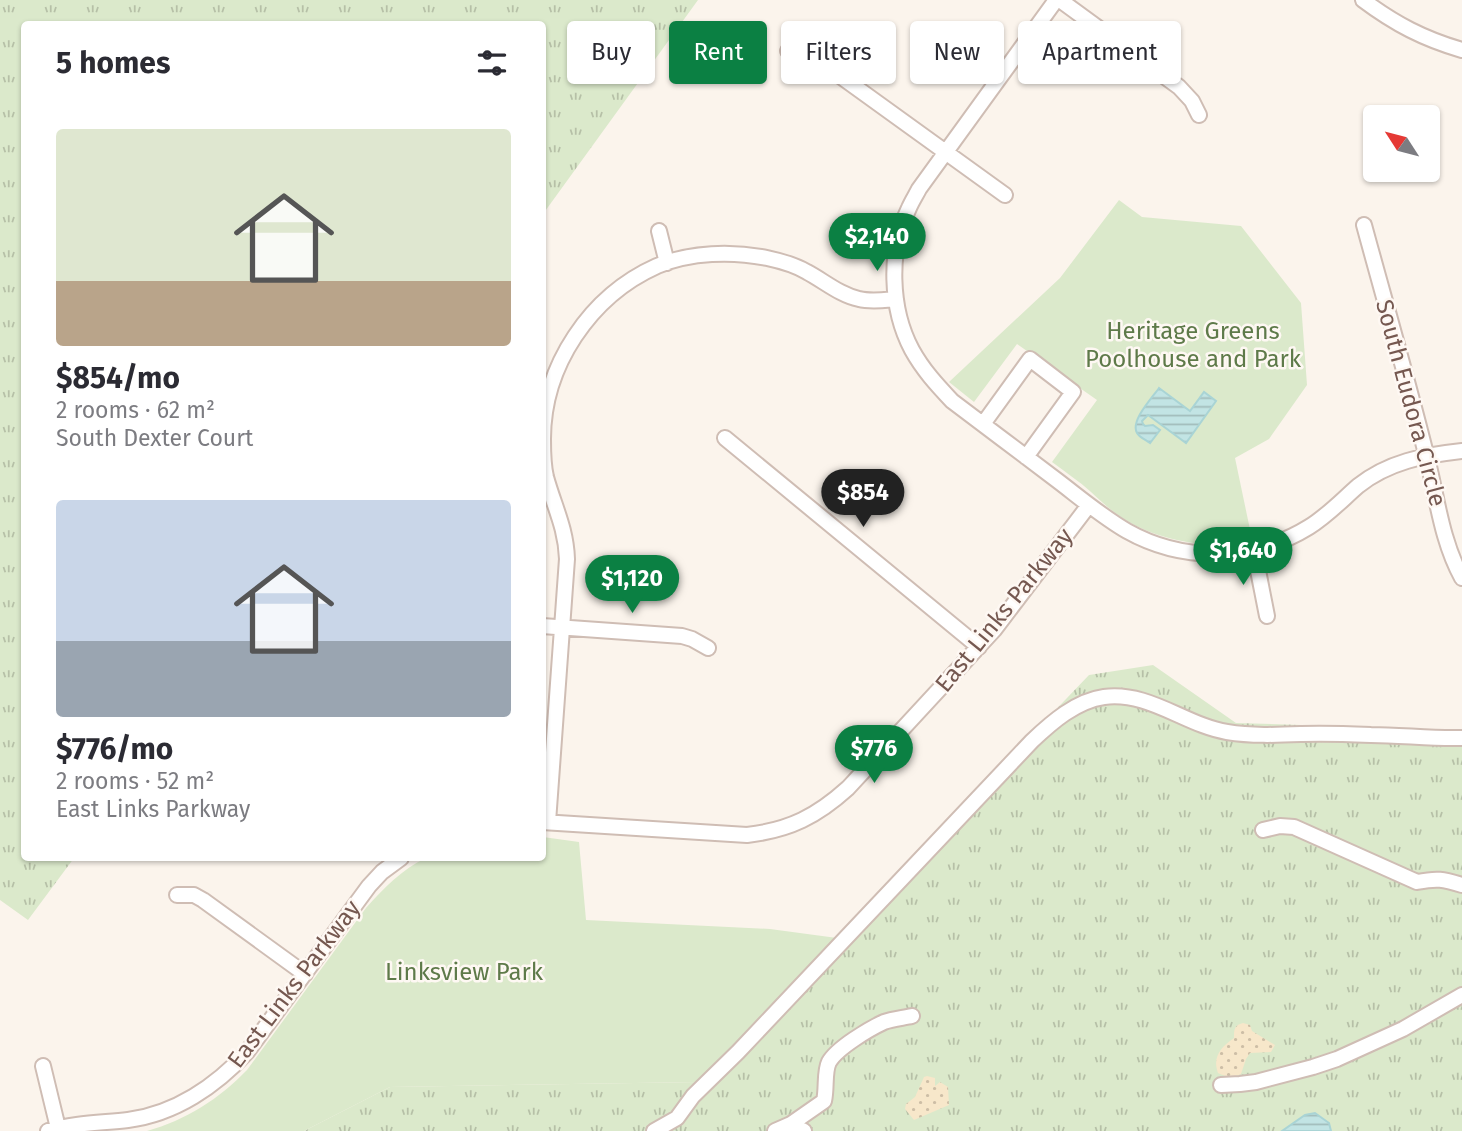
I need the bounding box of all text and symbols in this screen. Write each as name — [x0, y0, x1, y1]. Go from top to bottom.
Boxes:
chip: Buy — [567, 21, 655, 84]
chip: Rent — [669, 21, 767, 84]
chip: Filters — [781, 21, 896, 84]
chip: New — [910, 21, 1004, 84]
chip: Apartment — [1018, 21, 1181, 84]
icon: filters — [473, 44, 511, 82]
text: 5 homes — [56, 45, 170, 81]
north arrow — [1363, 105, 1440, 182]
map controls — [1363, 105, 1440, 182]
icon: home — [221, 175, 347, 301]
pin: $2,140 — [820, 214, 934, 273]
text: $2,140 — [845, 222, 909, 250]
street label: South Eudora Circle — [1370, 296, 1452, 510]
park label: Heritage Greens Poolhouse and Park — [1085, 317, 1302, 373]
text: $854/mo — [56, 360, 180, 396]
text: 2 rooms · 62 m² — [56, 396, 215, 424]
text: South Dexter Court — [56, 424, 253, 452]
pin: $854 — [822, 470, 904, 529]
text: $854 — [837, 478, 889, 506]
street label: East Links Parkway — [929, 522, 1079, 698]
pin: $1,640 — [1186, 528, 1300, 587]
text: $1,640 — [1209, 536, 1277, 564]
icon: home — [221, 546, 347, 672]
pin: $1,120 — [575, 556, 689, 615]
text: $1,120 — [601, 564, 663, 592]
pin: $776 — [833, 726, 915, 785]
text: $776/mo — [56, 731, 173, 767]
text: $776 — [851, 734, 897, 762]
text: 2 rooms · 52 m² — [56, 767, 214, 795]
text: East Links Parkway — [56, 795, 250, 823]
street label: East Links Parkway — [222, 894, 366, 1073]
park label: Linksview Park — [385, 958, 544, 986]

